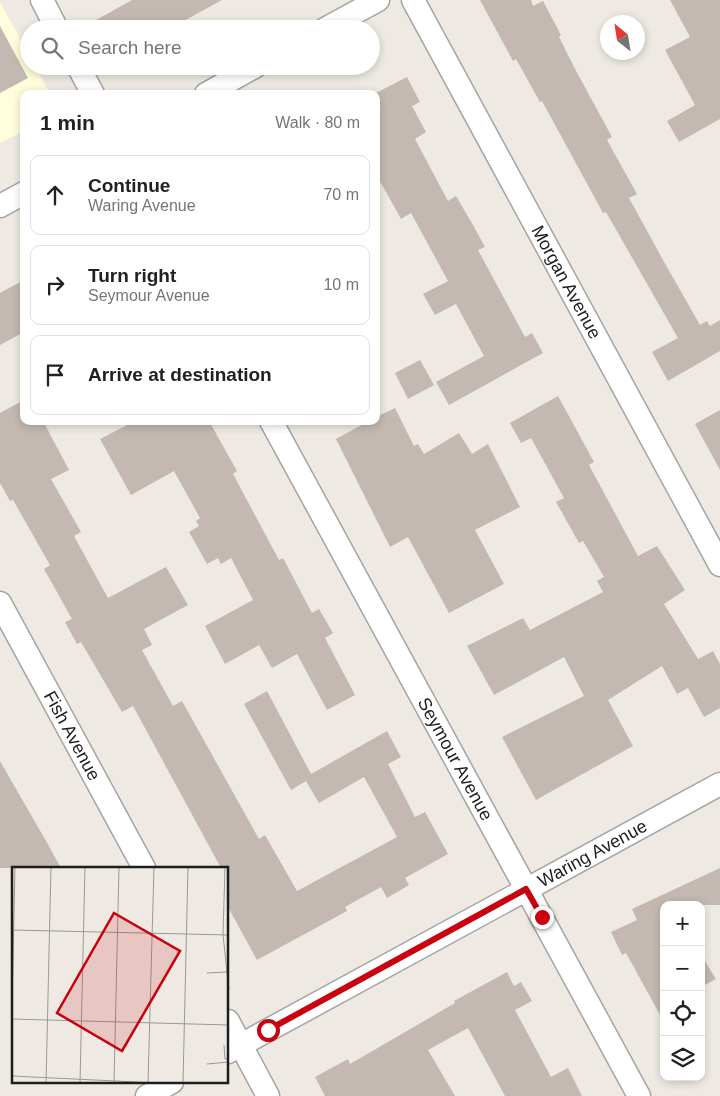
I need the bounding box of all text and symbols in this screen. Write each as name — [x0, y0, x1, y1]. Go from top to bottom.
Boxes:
north arrow — [600, 15, 645, 60]
search box — [20, 20, 380, 75]
icon: search — [38, 34, 66, 62]
text: Search here — [78, 37, 182, 58]
text: 1 min — [40, 111, 95, 134]
text: Walk · 80 m — [275, 114, 360, 131]
text: Continue — [88, 175, 170, 196]
icon: ahead — [41, 181, 69, 209]
text: 70 m — [323, 186, 359, 203]
text: Waring Avenue — [88, 197, 196, 214]
street label: Morgan Avenue — [527, 222, 605, 342]
text: Turn right — [88, 265, 176, 286]
icon: right — [41, 271, 69, 299]
text: 10 m — [323, 276, 359, 293]
text: Seymour Avenue — [88, 287, 210, 304]
icon: arrive — [41, 361, 69, 389]
text: Arrive at destination — [88, 364, 272, 385]
street label: Fish Avenue — [40, 688, 104, 784]
street label: Seymour Avenue — [414, 694, 497, 824]
street label: Waring Avenue — [534, 816, 650, 891]
inset map — [12, 867, 229, 1084]
map controls — [660, 901, 705, 1081]
button: + — [660, 901, 705, 946]
route end — [531, 906, 554, 929]
button: − — [660, 946, 705, 991]
button: locate — [660, 991, 705, 1036]
route start — [257, 1019, 280, 1042]
button: layers — [660, 1036, 705, 1081]

